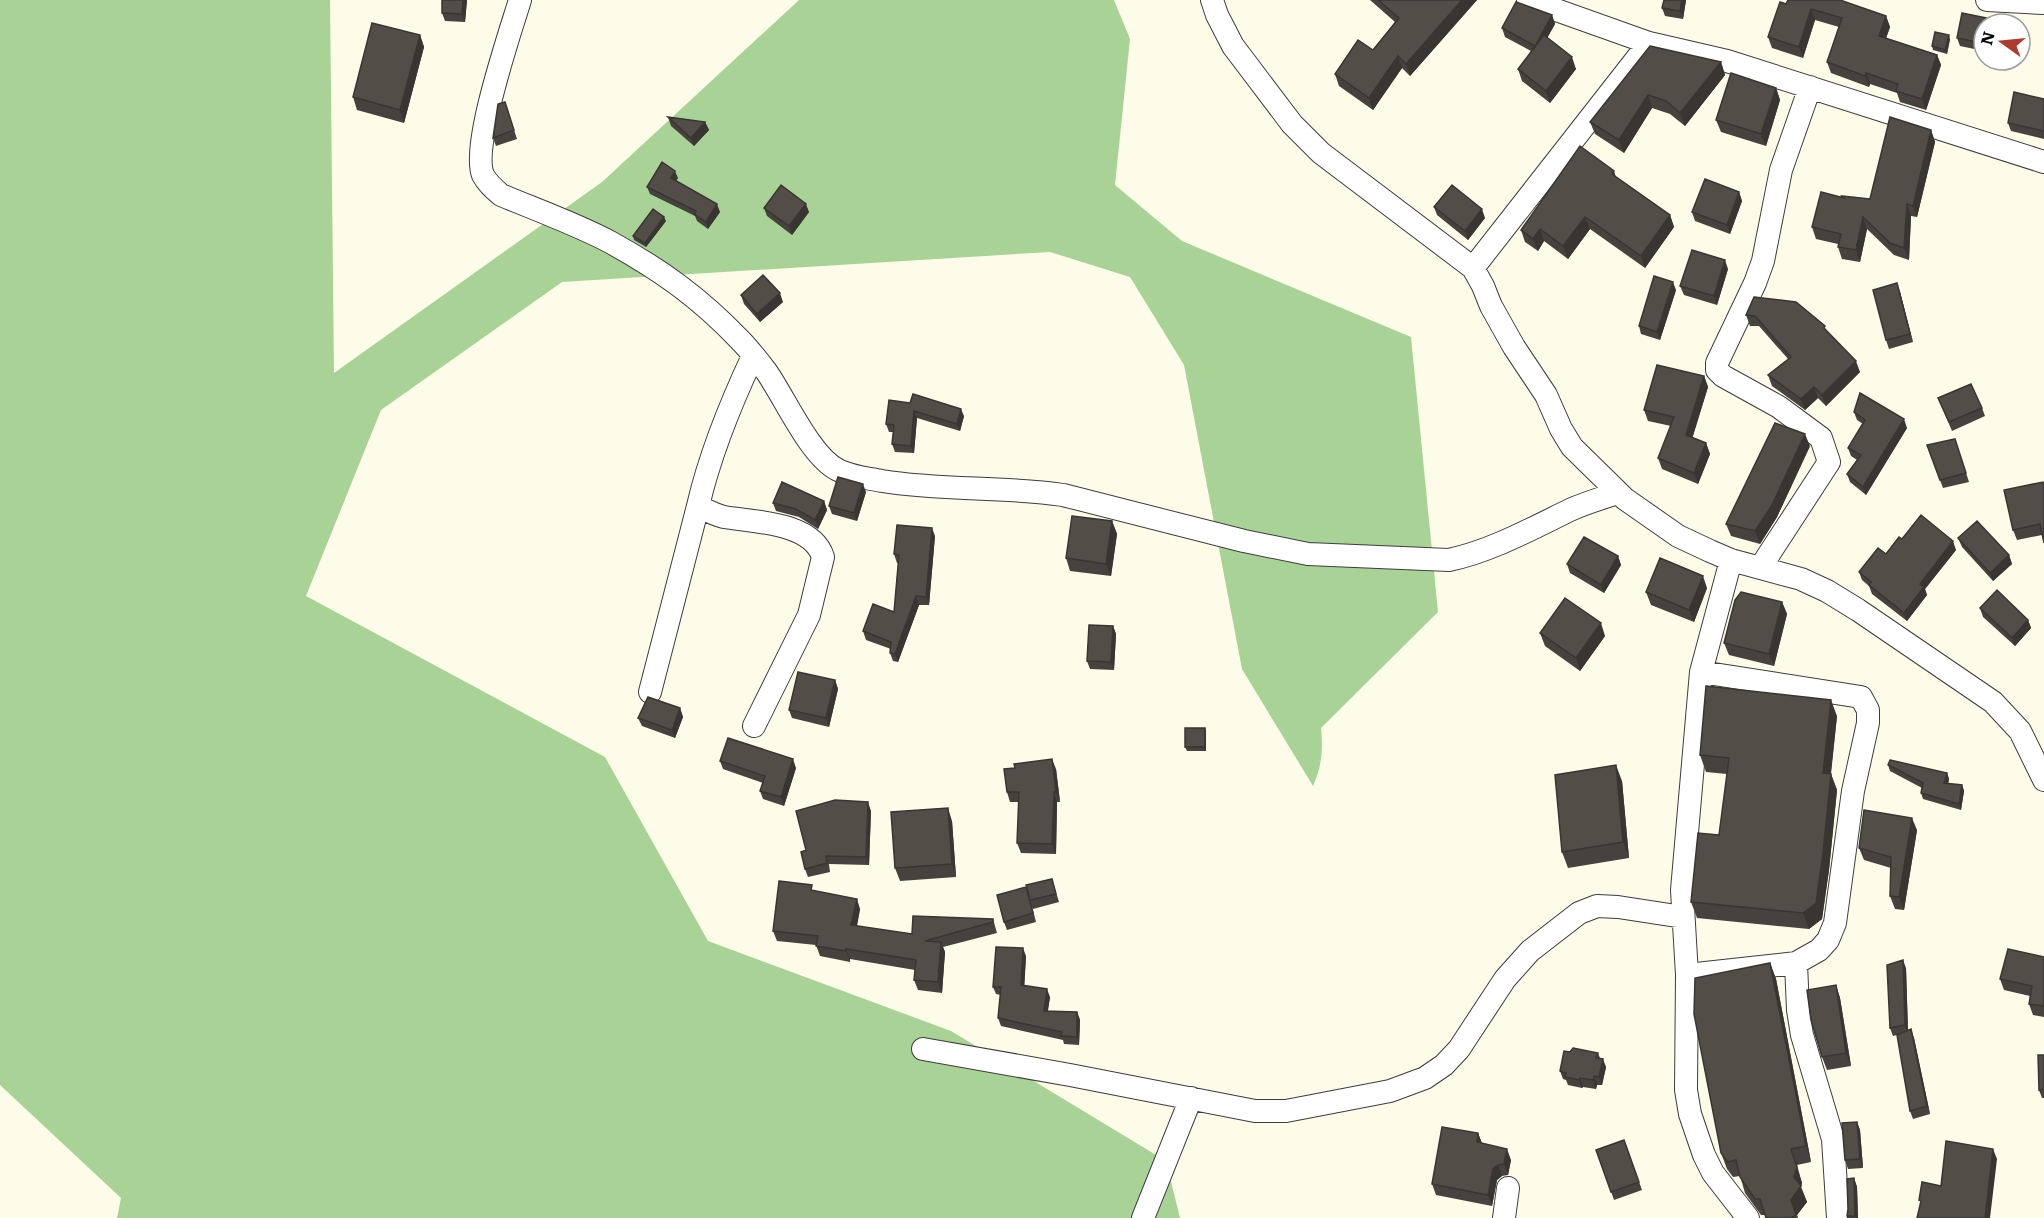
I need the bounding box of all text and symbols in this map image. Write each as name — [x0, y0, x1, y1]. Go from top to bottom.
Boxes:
north arrow — [1972, 12, 2032, 72]
text: N — [1973, 28, 2000, 47]

